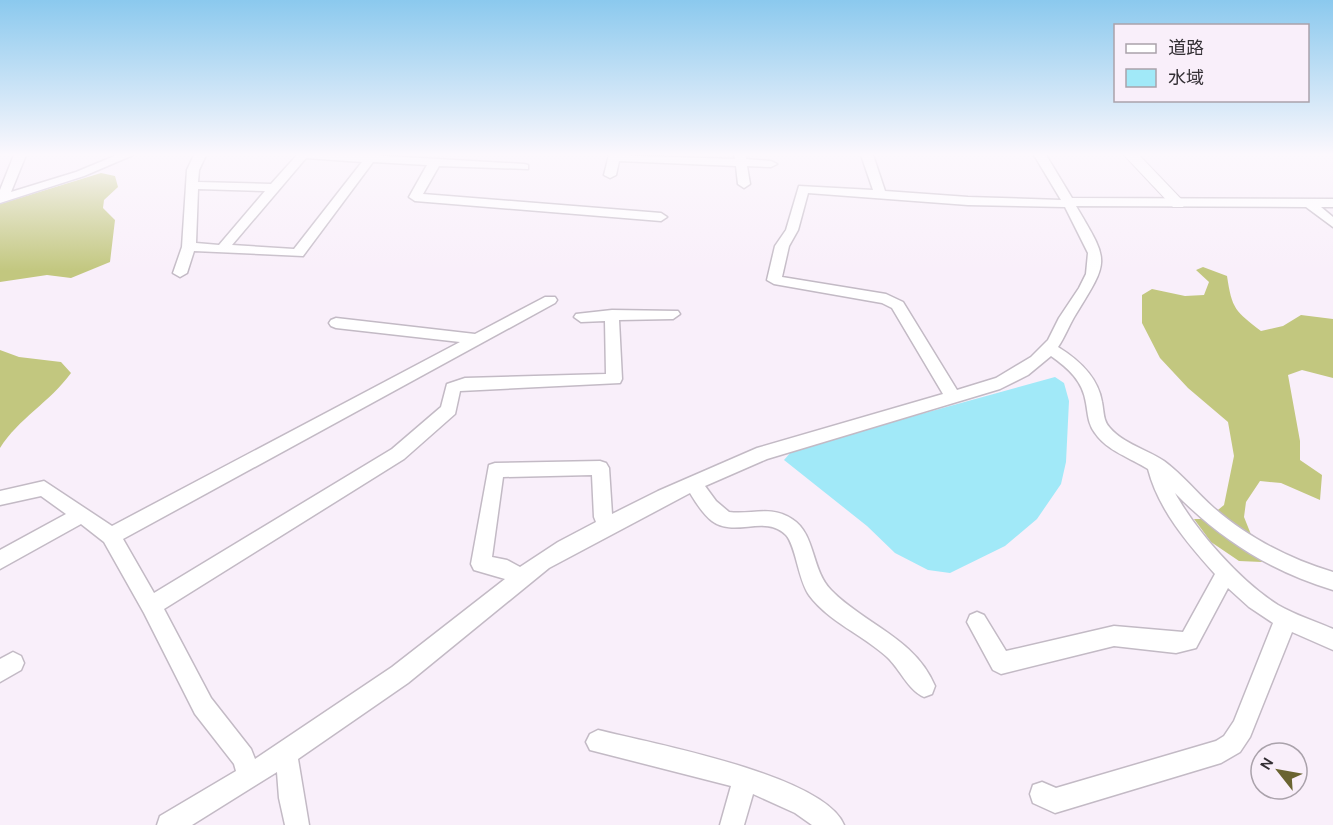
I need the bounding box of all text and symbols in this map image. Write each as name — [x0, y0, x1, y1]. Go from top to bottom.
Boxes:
legend — [1114, 24, 1309, 102]
text: 道路 — [1168, 37, 1204, 59]
text: 水域 — [1168, 67, 1204, 89]
north arrow — [1249, 741, 1309, 801]
text: N — [1255, 754, 1278, 773]

